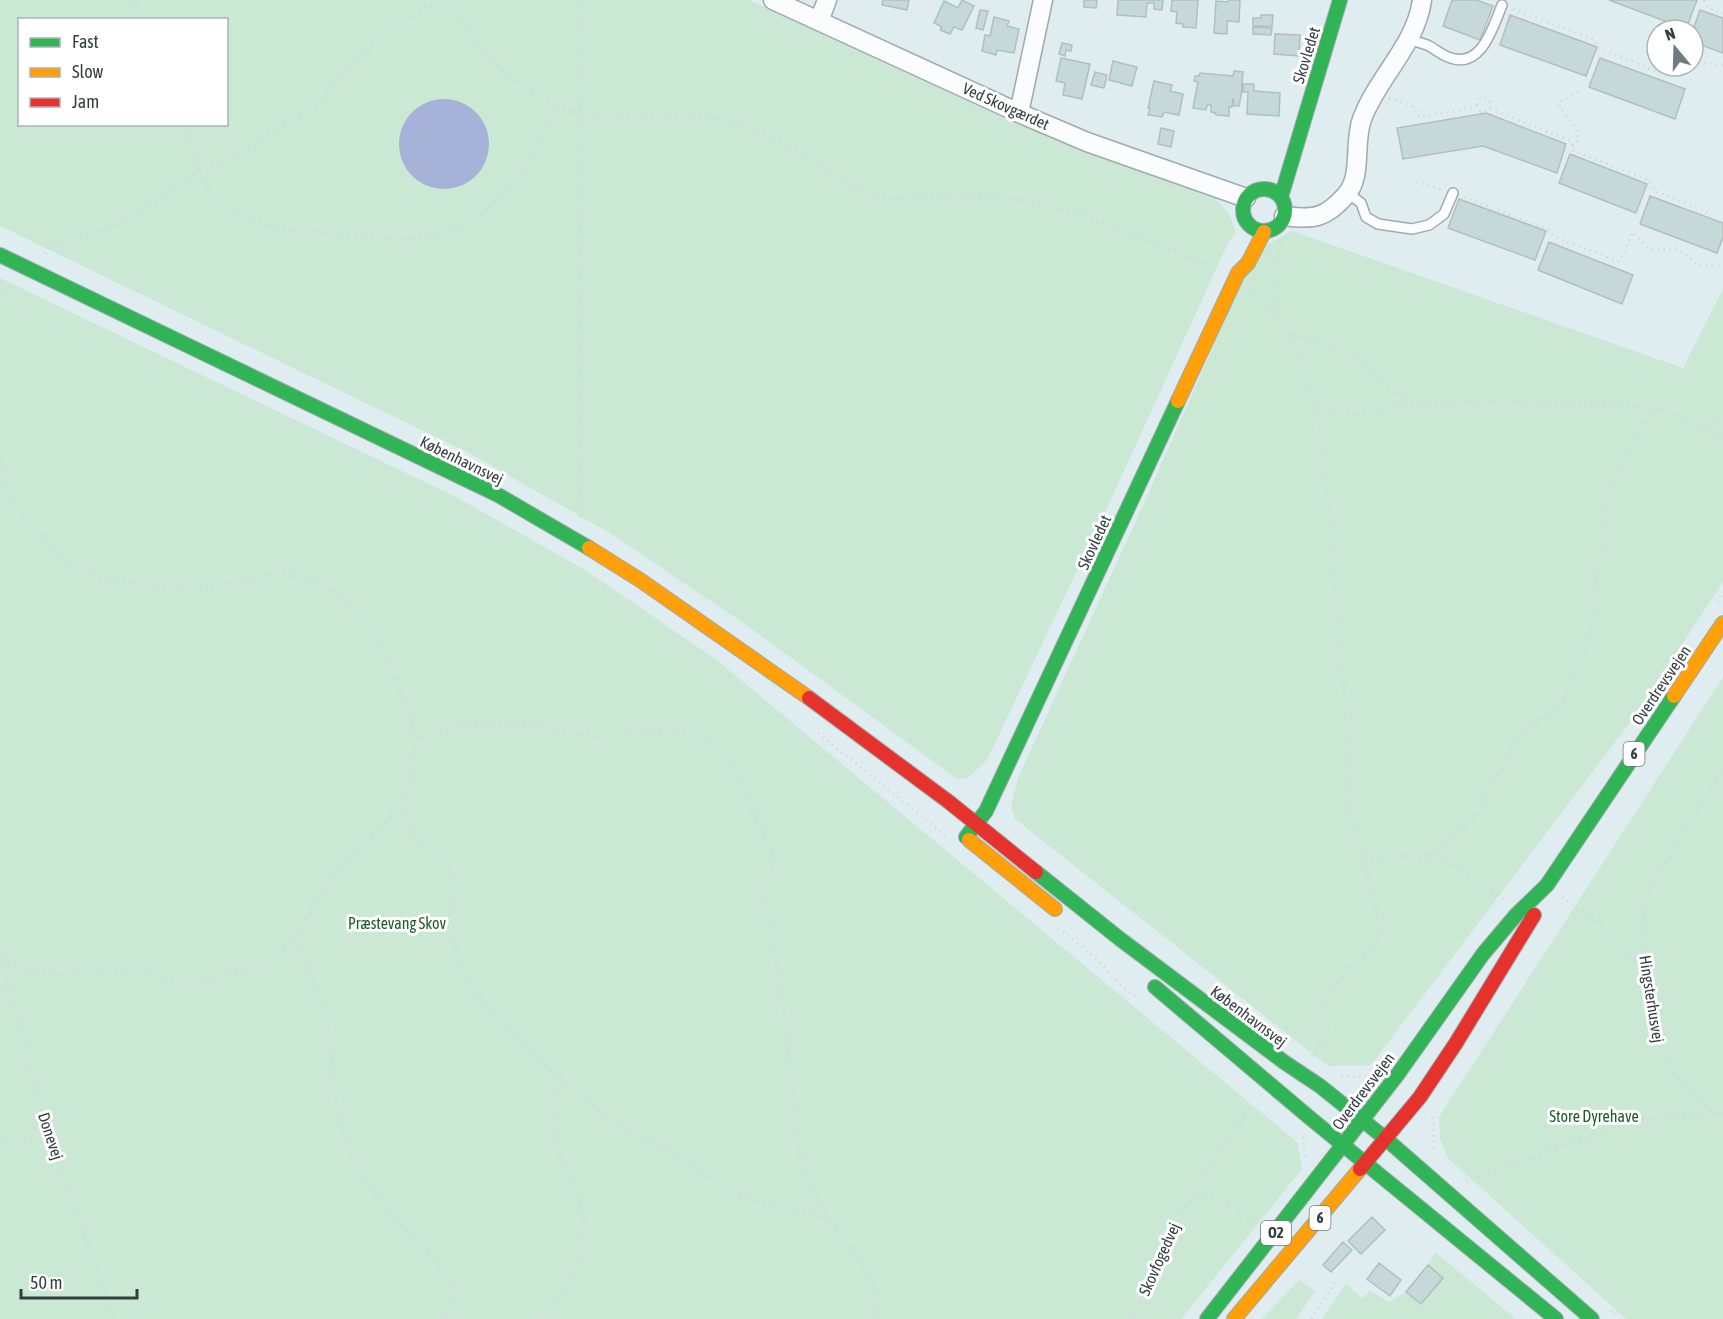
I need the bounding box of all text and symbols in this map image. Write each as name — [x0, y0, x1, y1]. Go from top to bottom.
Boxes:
legend — [18, 18, 228, 126]
north arrow — [1645, 18, 1705, 78]
street label: Skovledet — [1289, 24, 1323, 85]
text: N — [1663, 24, 1678, 44]
text: Fast — [72, 31, 99, 52]
text: Slow — [72, 61, 103, 82]
street label: Ved Skovgærdet — [960, 79, 1052, 134]
text: Jam — [72, 91, 99, 112]
street label: Københavnsvej — [417, 432, 506, 489]
street label: Skovledet — [1074, 512, 1115, 572]
street label: Overdrevsvejen — [1628, 642, 1695, 729]
road number: 6 — [1624, 742, 1644, 766]
park label: Præstevang Skov — [348, 914, 446, 933]
street label: Hingsterhusvej — [1635, 954, 1668, 1044]
street label: Københavnsvej — [1207, 982, 1290, 1051]
street label: Overdrevsvejen — [1328, 1049, 1399, 1134]
park label: Store Dyrehave — [1549, 1107, 1639, 1126]
street label: Donevej — [34, 1110, 67, 1162]
road number: 6 — [1310, 1206, 1330, 1230]
street label: Skovfogedvej — [1135, 1220, 1184, 1299]
road number: O2 — [1261, 1221, 1291, 1245]
scale bar — [21, 1262, 136, 1300]
text: 50 m — [30, 1272, 62, 1293]

